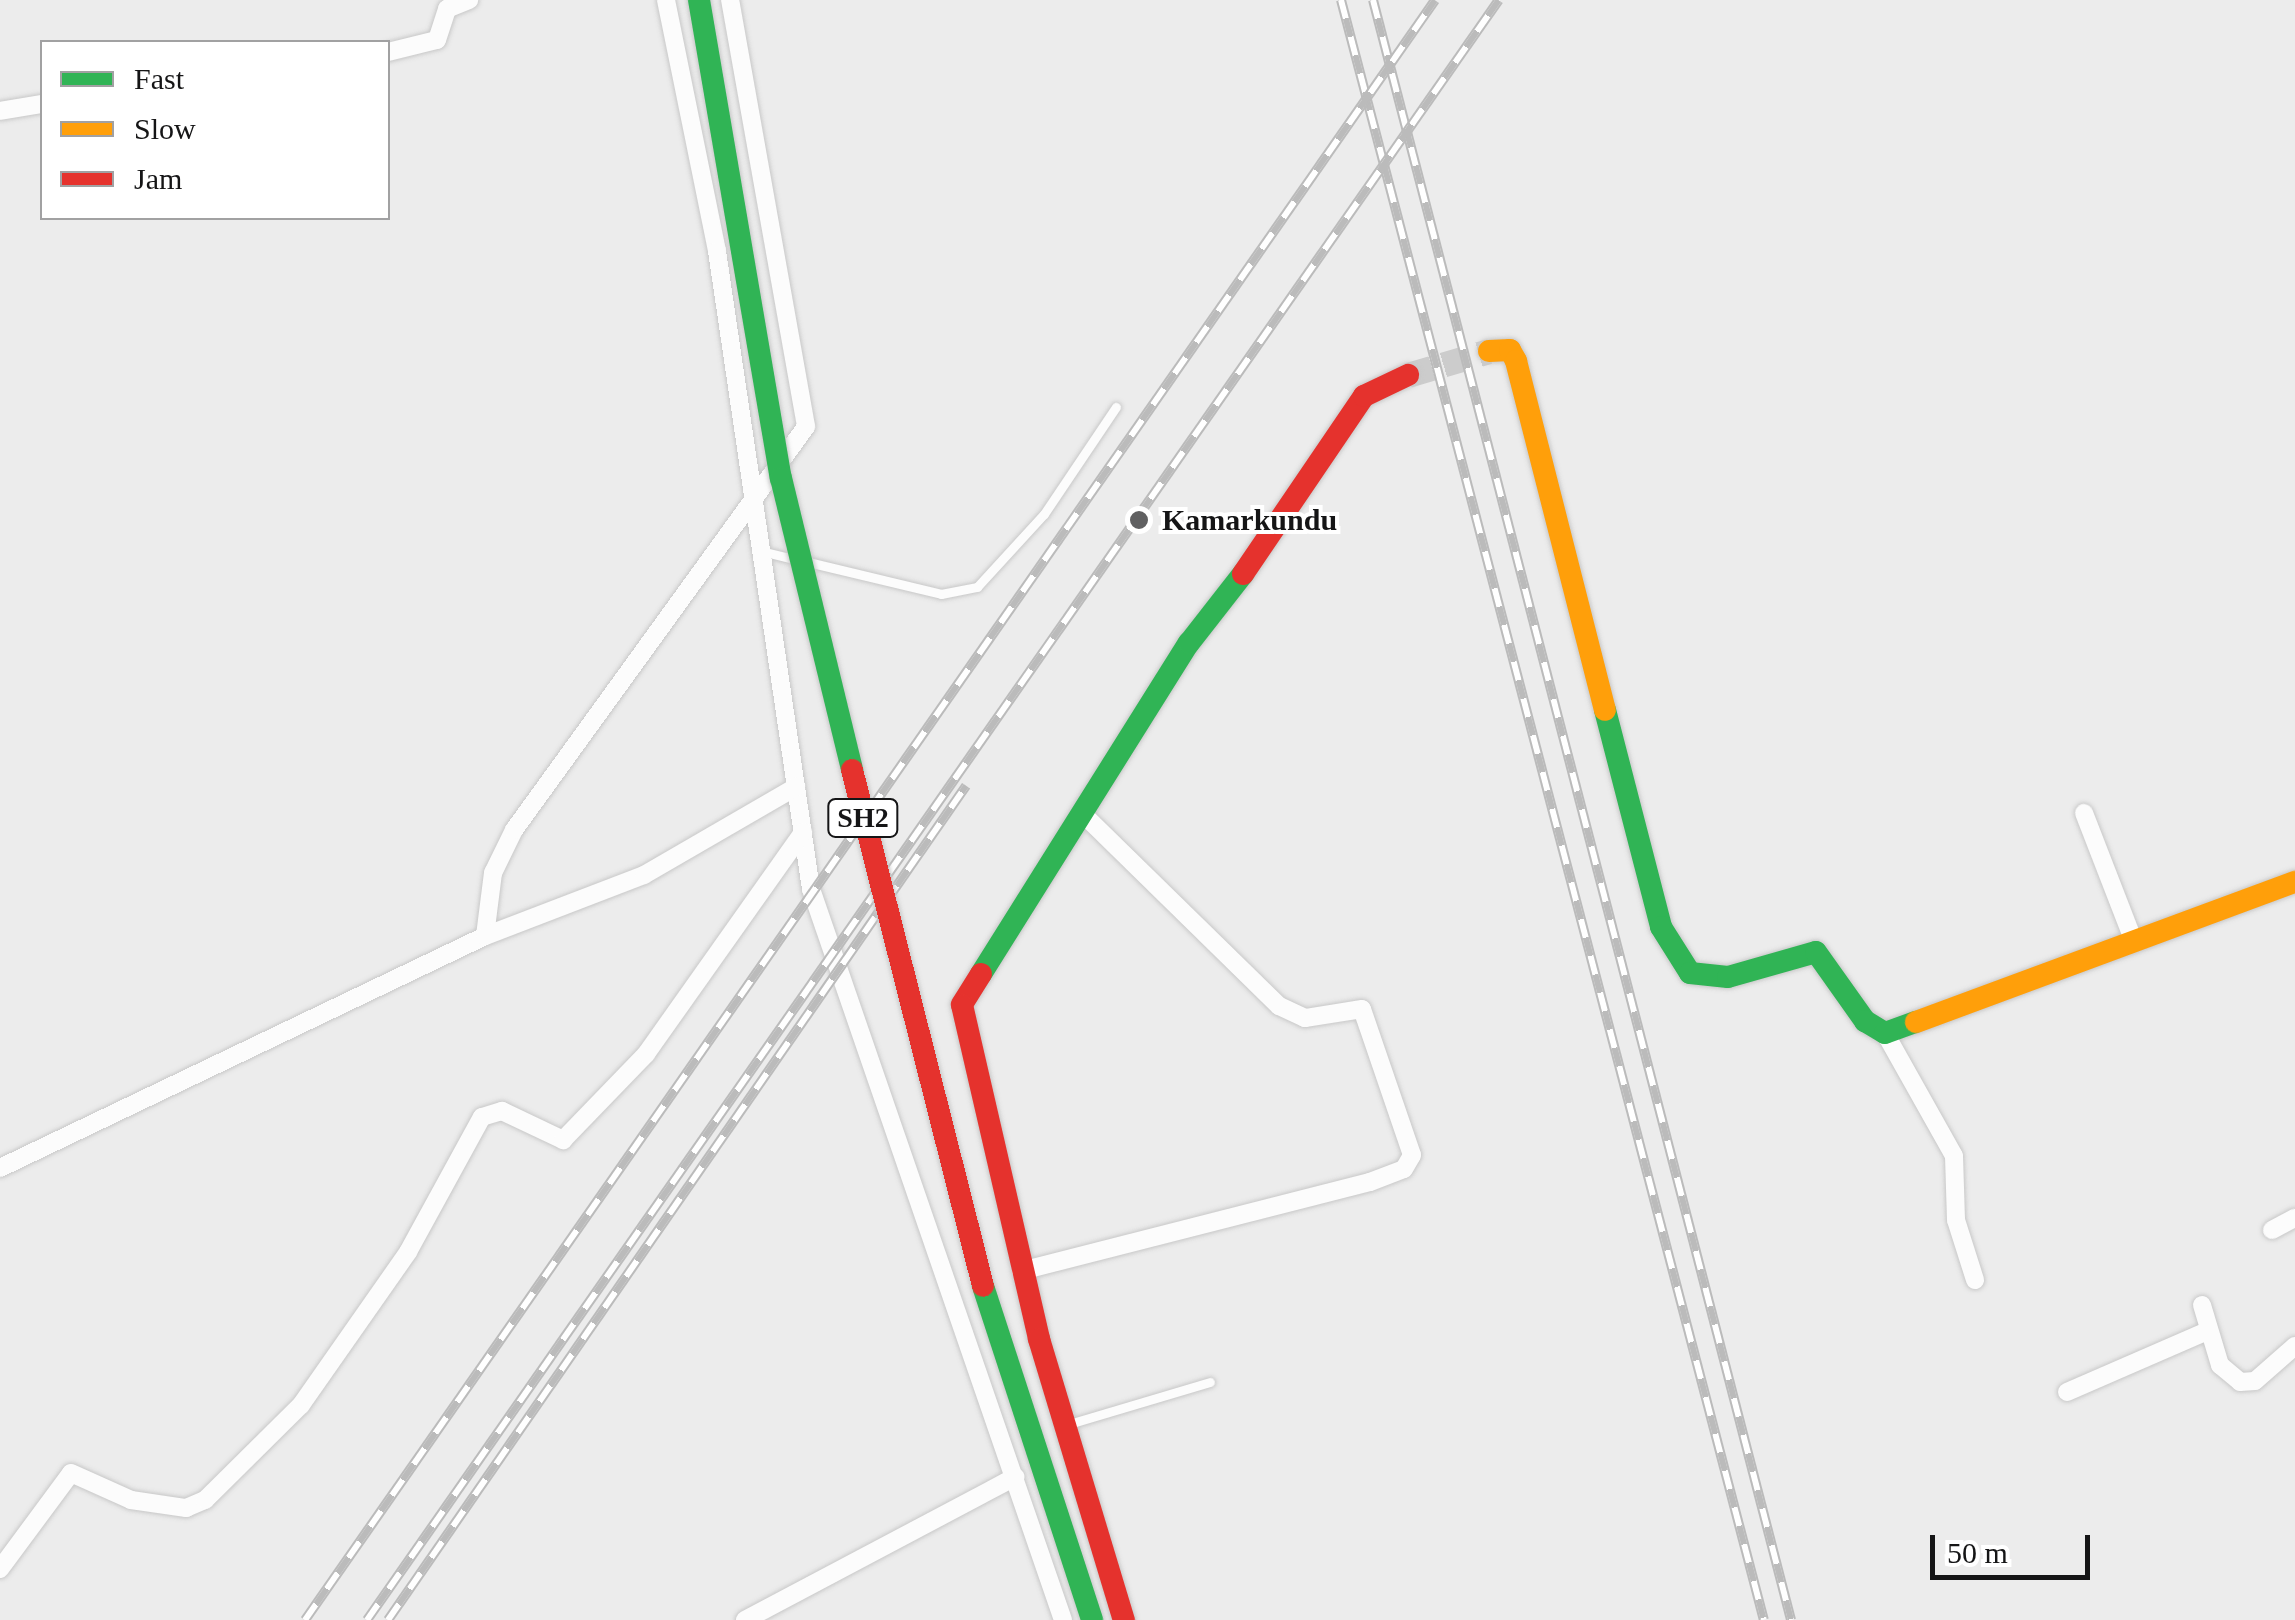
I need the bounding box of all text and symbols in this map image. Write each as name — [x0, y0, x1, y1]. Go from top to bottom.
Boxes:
legend — [40, 40, 390, 220]
text: Fast — [134, 62, 184, 95]
text: Slow — [134, 112, 196, 145]
text: Jam — [134, 162, 182, 195]
place label: Kamarkundu — [1162, 502, 1337, 538]
marker: Kamarkundu — [1126, 507, 1152, 533]
road number: SH2 — [826, 795, 900, 841]
scale bar — [1935, 1515, 2095, 1577]
text: 50 m — [1947, 1536, 2008, 1569]

